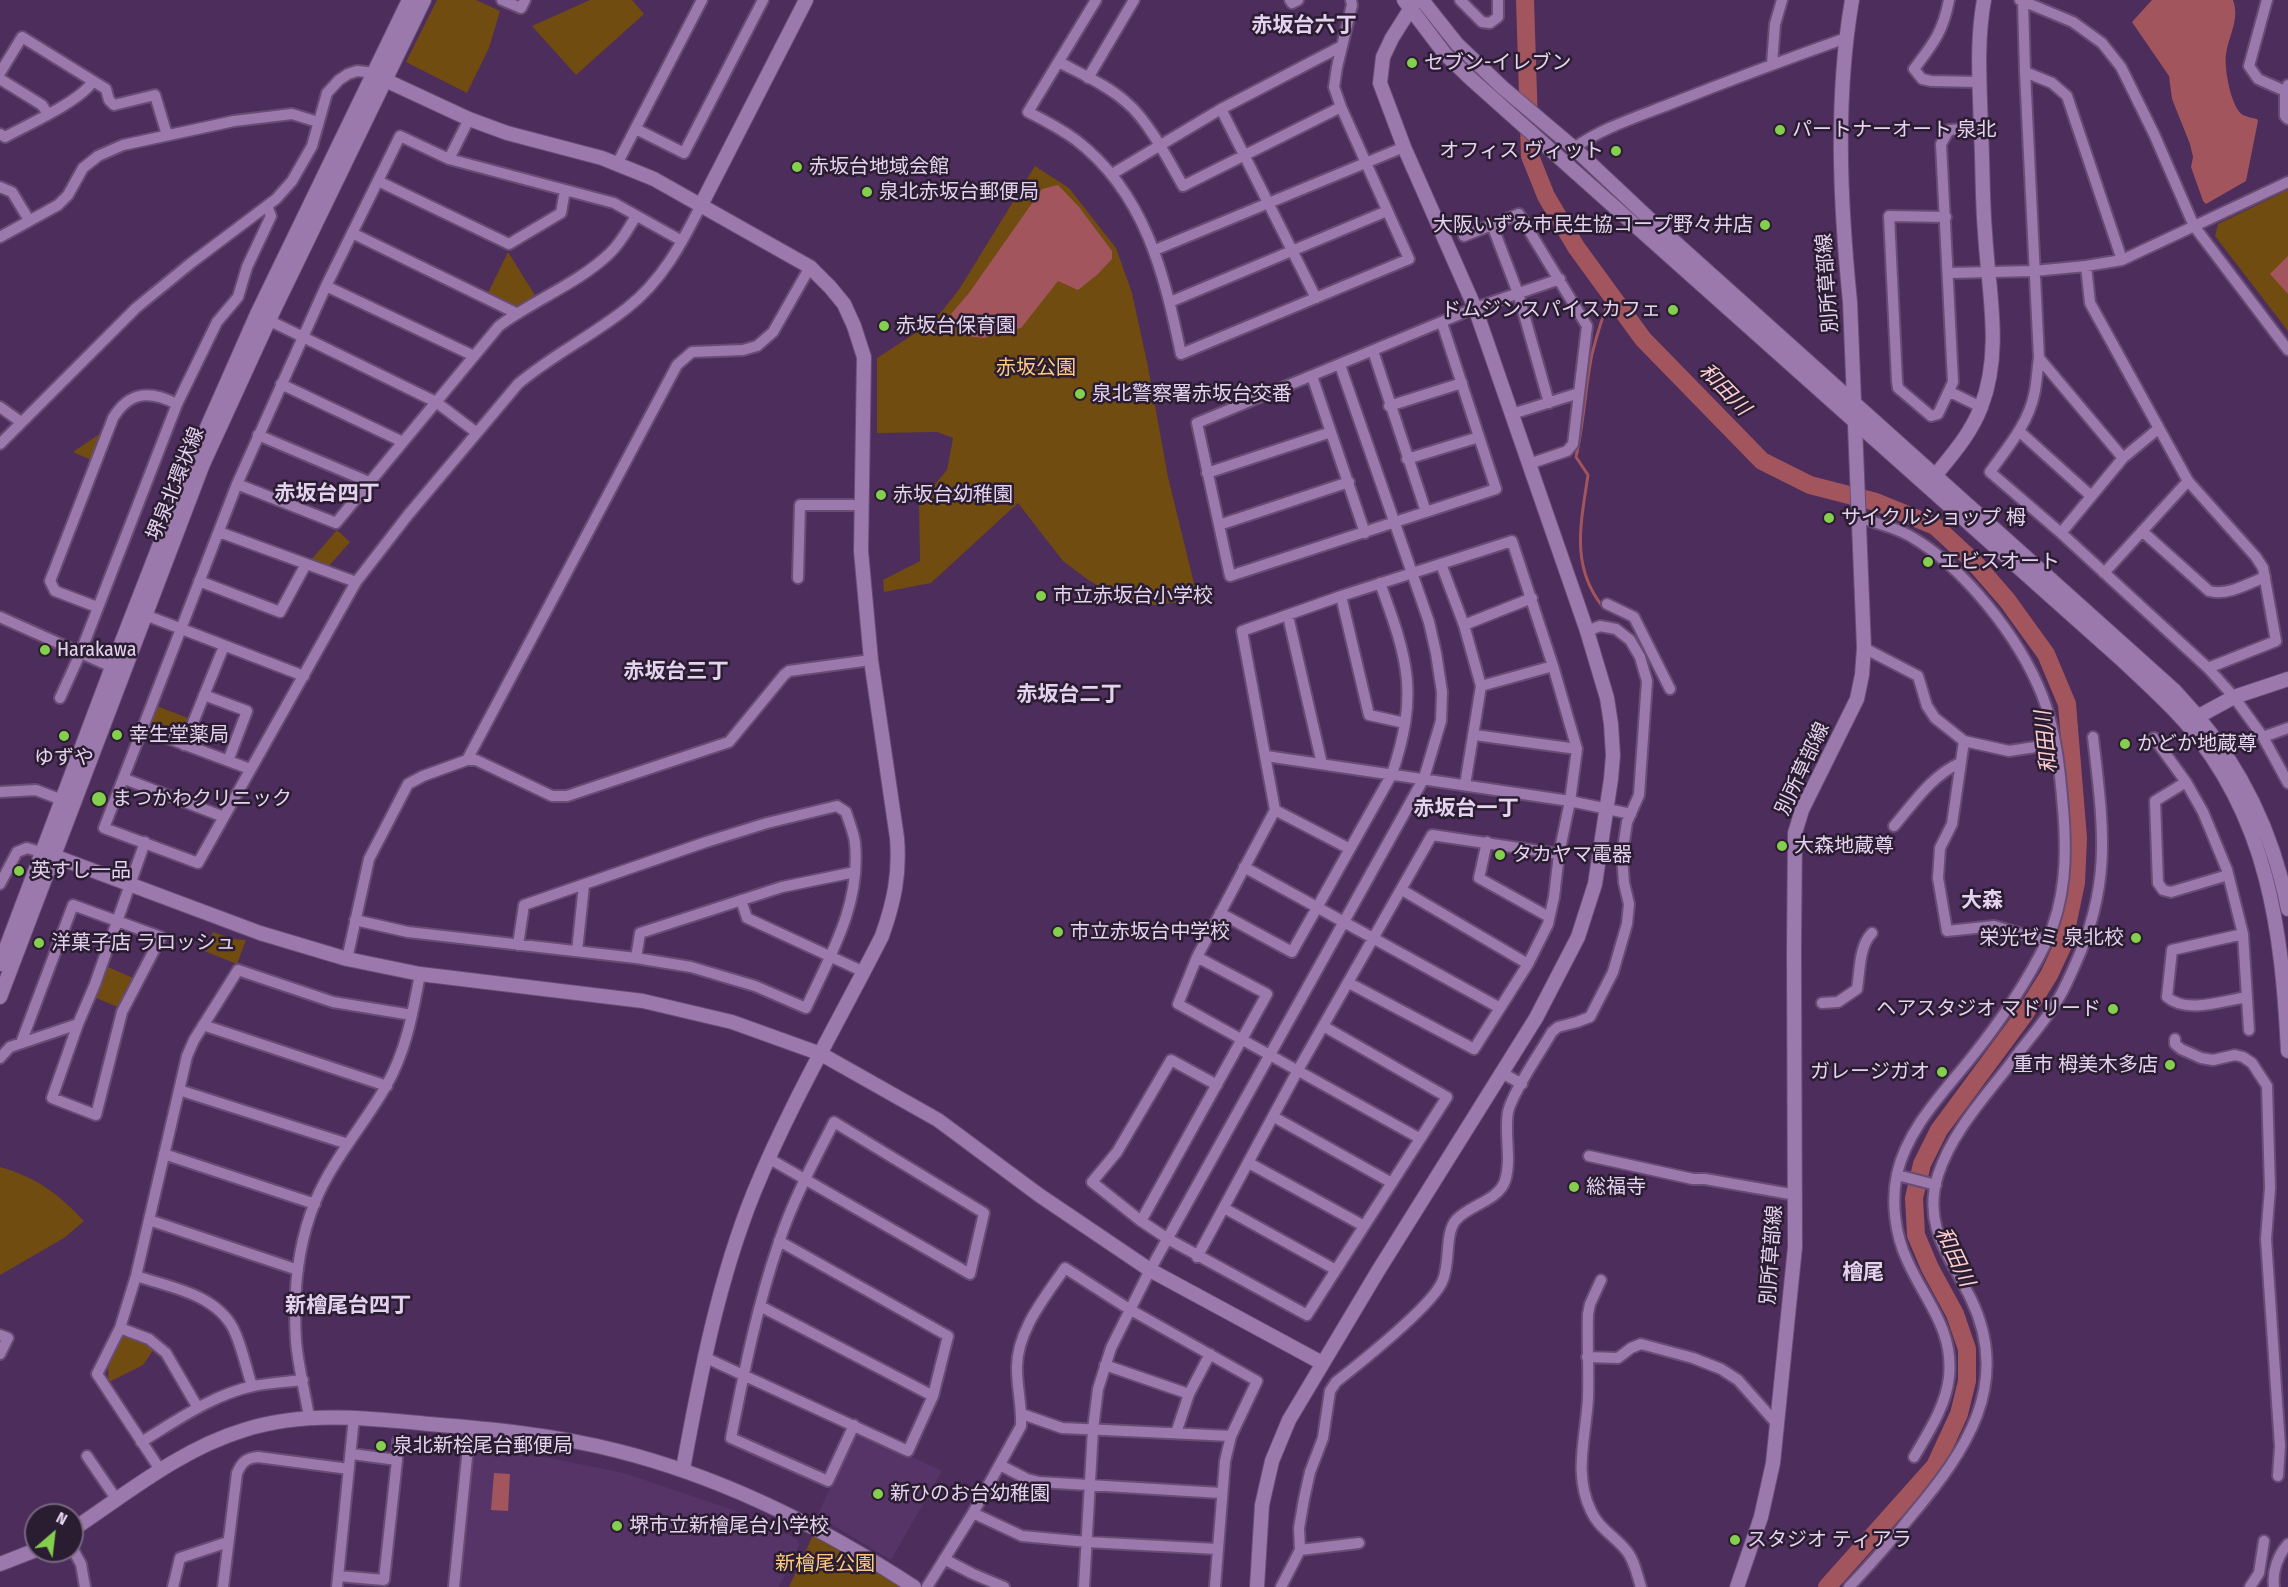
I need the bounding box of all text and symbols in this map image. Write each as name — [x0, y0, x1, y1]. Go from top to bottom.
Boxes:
district label: 赤坂台六丁 — [1252, 13, 1356, 39]
place label: セブン-イレブン — [1424, 51, 1571, 75]
marker: セブン-イレブン — [1405, 56, 1419, 70]
place label: パートナーオート 泉北 — [1792, 118, 1997, 142]
marker: パートナーオート 泉北 — [1773, 123, 1787, 137]
place label: オフィス ヴィット — [1439, 139, 1604, 163]
marker: オフィス ヴィット — [1609, 144, 1623, 158]
place label: 赤坂台地域会館 — [809, 155, 949, 179]
marker: 赤坂台地域会館 — [790, 160, 804, 174]
place label: 泉北赤坂台郵便局 — [879, 180, 1039, 204]
marker: 泉北赤坂台郵便局 — [860, 185, 874, 199]
place label: 大阪いずみ市民生協コープ野々井店 — [1433, 213, 1753, 237]
marker: 大阪いずみ市民生協コープ野々井店 — [1758, 218, 1772, 232]
street label: 別所草部線 — [1813, 232, 1843, 334]
place label: ドムジンスパイスカフェ — [1441, 298, 1661, 322]
marker: ドムジンスパイスカフェ — [1666, 303, 1680, 317]
place label: 赤坂台保育園 — [896, 314, 1016, 338]
marker: 赤坂台保育園 — [877, 319, 891, 333]
park label: 赤坂公園 — [996, 356, 1076, 380]
water label: 和田川 — [1693, 359, 1755, 421]
place label: 泉北警察署赤坂台交番 — [1092, 382, 1292, 406]
marker: 泉北警察署赤坂台交番 — [1073, 387, 1087, 401]
street label: 堺泉北環状線 — [142, 424, 210, 544]
district label: 赤坂台四丁 — [275, 481, 379, 507]
place label: 赤坂台幼稚園 — [893, 483, 1013, 507]
marker: 赤坂台幼稚園 — [874, 488, 888, 502]
place label: サイクルショップ 栂 — [1841, 506, 2026, 530]
marker: サイクルショップ 栂 — [1822, 511, 1836, 525]
place label: エビスオート — [1940, 550, 2060, 574]
marker: エビスオート — [1921, 555, 1935, 569]
place label: 市立赤坂台小学校 — [1053, 584, 1213, 608]
marker: 市立赤坂台小学校 — [1034, 589, 1048, 603]
place label: Harakawa — [57, 638, 136, 662]
marker: Harakawa — [38, 643, 52, 657]
district label: 赤坂台三丁 — [624, 659, 728, 685]
district label: 赤坂台二丁 — [1017, 682, 1121, 708]
water label: 和田川 — [2031, 709, 2063, 775]
street label: 別所草部線 — [1771, 719, 1835, 819]
place label: 幸生堂薬局 — [129, 723, 229, 747]
marker: 幸生堂薬局 — [110, 728, 124, 742]
marker: ゆずや — [57, 729, 71, 743]
place label: かどか地蔵尊 — [2137, 732, 2257, 756]
marker: かどか地蔵尊 — [2118, 737, 2132, 751]
place label: ゆずや — [34, 746, 94, 770]
place label: まつかわクリニック — [112, 787, 292, 811]
marker: まつかわクリニック — [90, 790, 108, 808]
district label: 赤坂台一丁 — [1414, 796, 1518, 822]
place label: 大森地蔵尊 — [1794, 834, 1894, 858]
marker: 大森地蔵尊 — [1775, 839, 1789, 853]
place label: タカヤマ電器 — [1512, 843, 1632, 867]
marker: タカヤマ電器 — [1493, 848, 1507, 862]
place label: 英すし一品 — [31, 859, 131, 883]
marker: 英すし一品 — [12, 864, 26, 878]
district label: 大森 — [1961, 888, 2003, 914]
place label: 市立赤坂台中学校 — [1070, 920, 1230, 944]
marker: 市立赤坂台中学校 — [1051, 925, 1065, 939]
place label: 栄光ゼミ 泉北校 — [1979, 926, 2124, 950]
place label: 洋菓子店 ラロッシュ — [51, 931, 236, 955]
marker: 栄光ゼミ 泉北校 — [2129, 931, 2143, 945]
marker: 洋菓子店 ラロッシュ — [32, 936, 46, 950]
place label: ヘアスタジオ マドリード — [1876, 997, 2101, 1021]
marker: ヘアスタジオ マドリード — [2106, 1002, 2120, 1016]
place label: 重市 栂美木多店 — [2013, 1053, 2158, 1077]
marker: 重市 栂美木多店 — [2163, 1058, 2177, 1072]
place label: ガレージガオ — [1810, 1060, 1930, 1084]
marker: ガレージガオ — [1935, 1065, 1949, 1079]
place label: 総福寺 — [1586, 1175, 1646, 1199]
marker: 総福寺 — [1567, 1180, 1581, 1194]
street label: 別所草部線 — [1757, 1204, 1787, 1306]
water label: 和田川 — [1929, 1223, 1979, 1291]
district label: 檜尾 — [1842, 1260, 1884, 1286]
district label: 新檜尾台四丁 — [285, 1293, 411, 1319]
place label: 泉北新桧尾台郵便局 — [393, 1434, 573, 1458]
marker: 泉北新桧尾台郵便局 — [374, 1439, 388, 1453]
place label: 新ひのお台幼稚園 — [890, 1482, 1050, 1506]
marker: 新ひのお台幼稚園 — [871, 1487, 885, 1501]
north arrow — [24, 1503, 84, 1563]
text: N — [53, 1508, 70, 1529]
place label: 堺市立新檜尾台小学校 — [629, 1514, 829, 1538]
marker: 堺市立新檜尾台小学校 — [610, 1519, 624, 1533]
place label: スタジオ ティアラ — [1747, 1528, 1912, 1552]
marker: スタジオ ティアラ — [1728, 1533, 1742, 1547]
park label: 新檜尾公園 — [775, 1552, 875, 1576]

